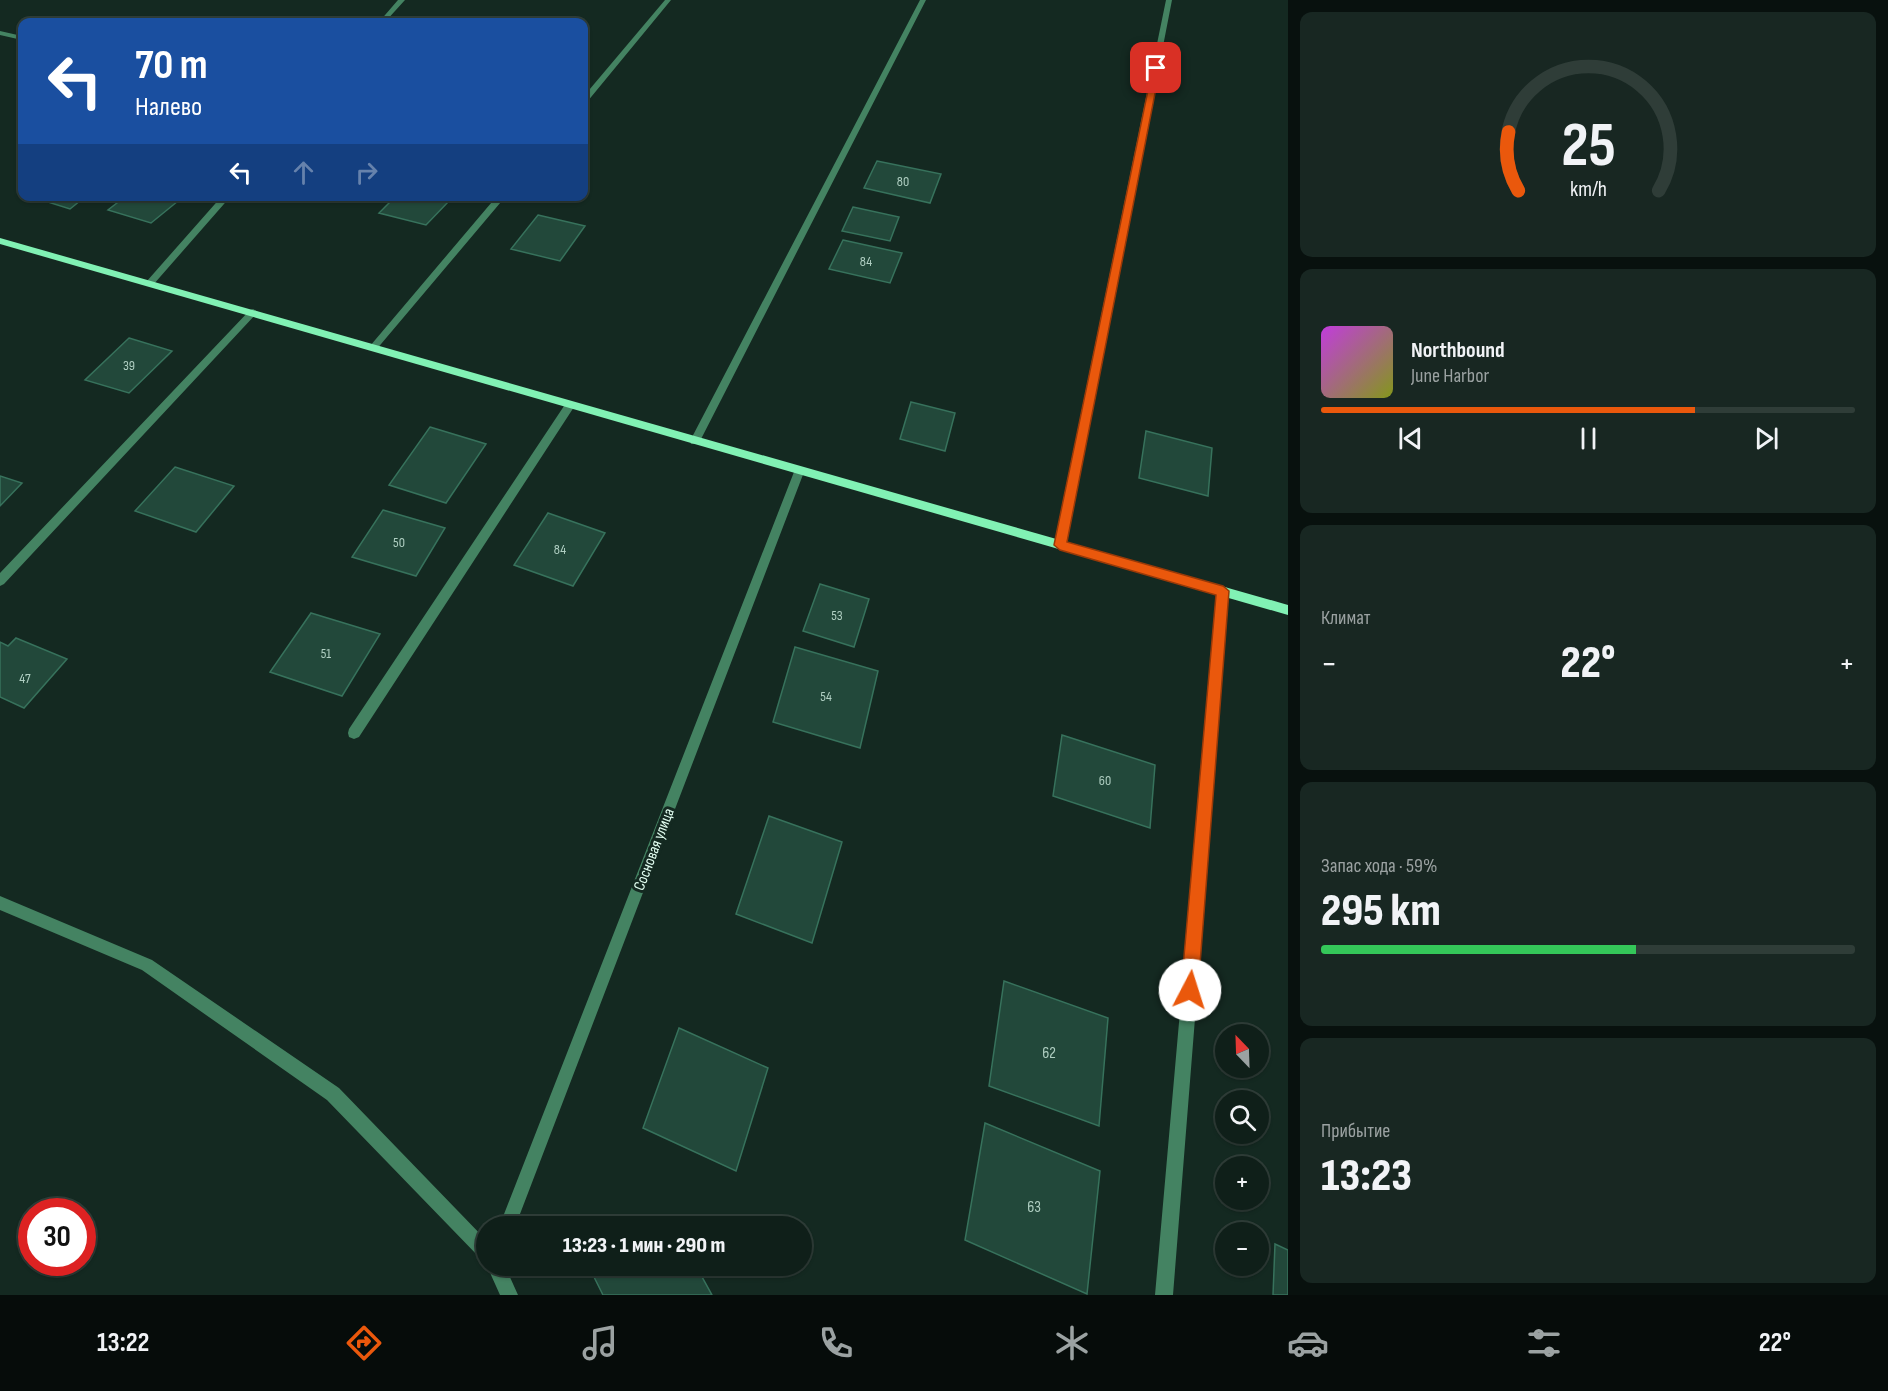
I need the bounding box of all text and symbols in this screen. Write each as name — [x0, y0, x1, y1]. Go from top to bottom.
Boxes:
text: 70 m — [135, 40, 208, 91]
icon: left — [36, 42, 114, 120]
pin — [1130, 42, 1181, 93]
icon: arrive — [1139, 51, 1172, 84]
text: Налево — [135, 91, 202, 123]
text: 25 — [1561, 109, 1615, 184]
icon: left — [224, 156, 257, 189]
icon: ahead — [287, 156, 320, 189]
icon: right — [350, 156, 383, 189]
house number: 80 — [897, 173, 909, 190]
text: km/h — [1569, 178, 1607, 203]
house number: 84 — [860, 253, 872, 270]
text: Northbound — [1411, 337, 1505, 364]
house number: 39 — [123, 357, 135, 374]
text: June Harbor — [1411, 364, 1489, 388]
icon: previous — [1394, 422, 1427, 455]
icon: pause — [1572, 422, 1605, 455]
icon: next — [1750, 422, 1783, 455]
house number: 50 — [393, 534, 405, 551]
house number: 84 — [554, 541, 566, 558]
text: Климат — [1321, 606, 1371, 630]
house number: 53 — [831, 607, 843, 624]
text: 22° — [1560, 636, 1616, 691]
text: − — [1321, 644, 1337, 684]
text: + — [1839, 644, 1855, 684]
house number: 51 — [321, 645, 331, 662]
house number: 47 — [19, 670, 31, 687]
house number: 54 — [820, 688, 832, 705]
house number: 60 — [1099, 772, 1111, 789]
street label: Сосновая улица — [630, 806, 679, 893]
text: Запас хода · 59% — [1321, 854, 1437, 878]
text: 295 km — [1321, 884, 1441, 939]
position arrow — [1158, 958, 1222, 1022]
north arrow — [1215, 1024, 1269, 1078]
map controls — [1215, 1024, 1269, 1276]
house number: 62 — [1042, 1044, 1056, 1063]
button: search — [1215, 1090, 1269, 1144]
text: Прибытие — [1321, 1119, 1390, 1143]
text: 13:23 — [1321, 1149, 1412, 1204]
button: + — [1215, 1156, 1269, 1210]
speed limit sign: 30 — [18, 1198, 96, 1276]
house number: 63 — [1027, 1198, 1041, 1217]
button: − — [1215, 1222, 1269, 1276]
text: 13:23 · 1 мин · 290 m — [563, 1232, 725, 1259]
icon: directions — [343, 1322, 385, 1364]
icon: music — [579, 1322, 621, 1364]
icon: phone — [815, 1322, 857, 1364]
icon: climate — [1051, 1322, 1093, 1364]
icon: car — [1287, 1322, 1329, 1364]
icon: filters — [1523, 1322, 1565, 1364]
text: 13:22 — [97, 1327, 149, 1359]
text: 22° — [1759, 1327, 1791, 1359]

